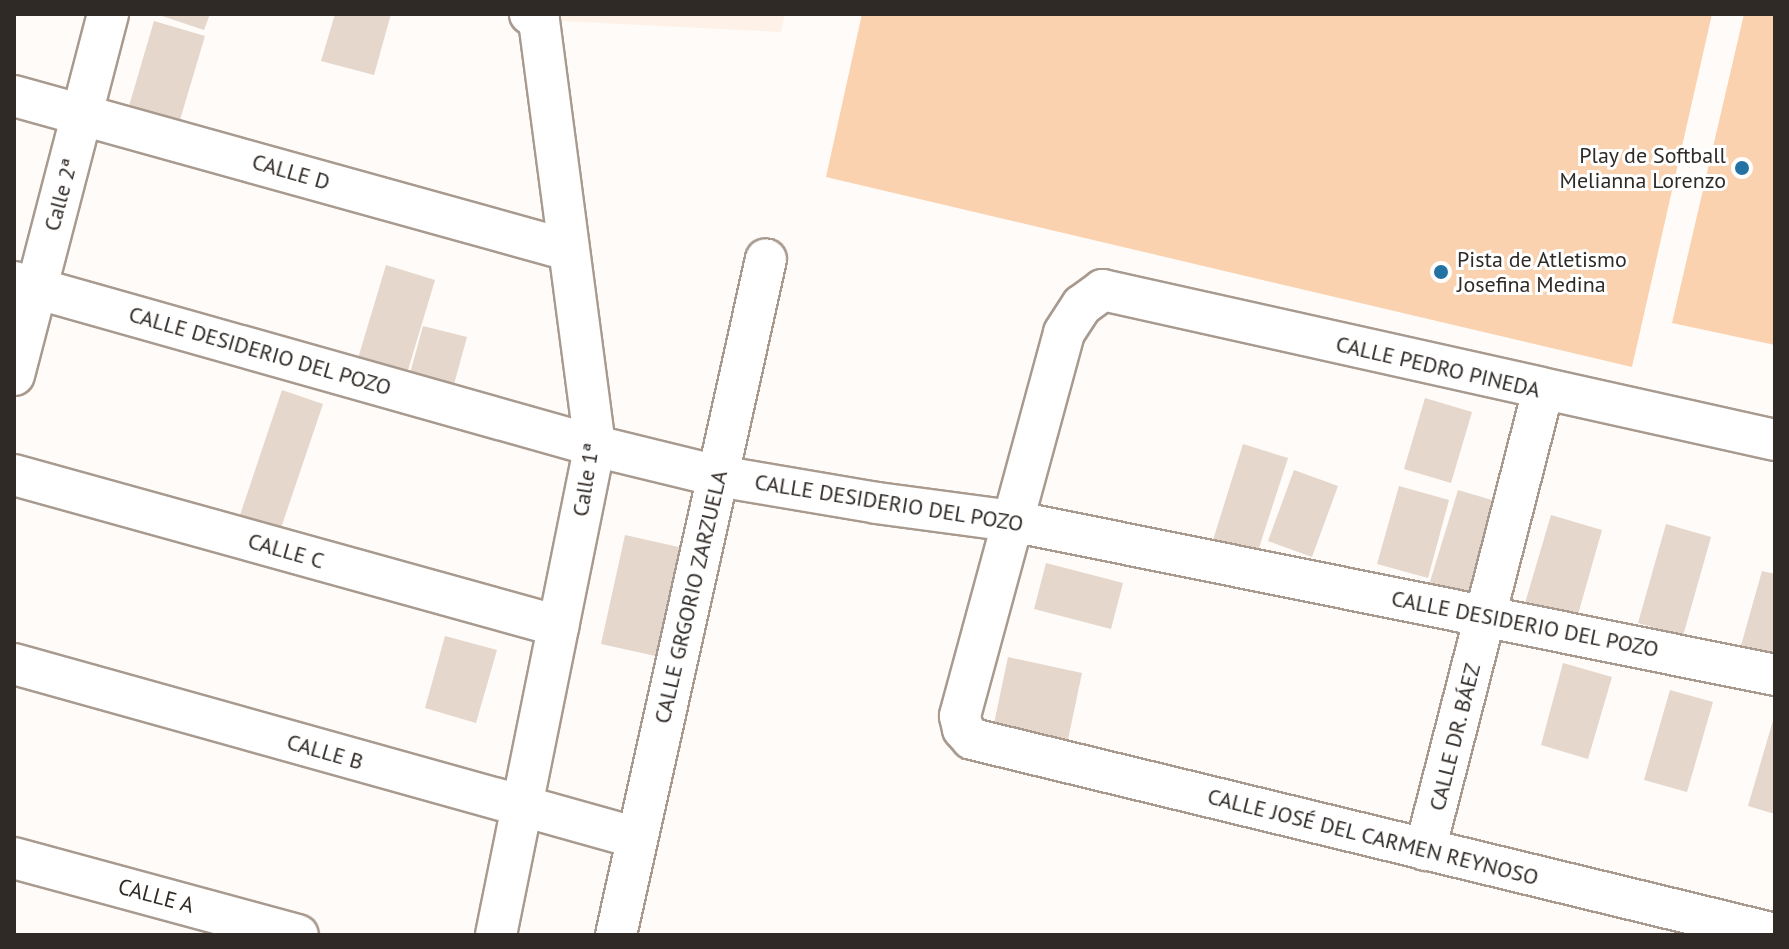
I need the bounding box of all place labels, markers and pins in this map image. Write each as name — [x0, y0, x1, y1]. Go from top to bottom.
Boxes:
place label: Play de Softball Melianna Lorenzo — [1560, 142, 1726, 194]
marker: Play de Softball Melianna Lorenzo — [1733, 159, 1751, 177]
place label: Pista de Atletismo Josefina Medina — [1457, 246, 1627, 298]
marker: Pista de Atletismo Josefina Medina — [1432, 263, 1450, 281]

